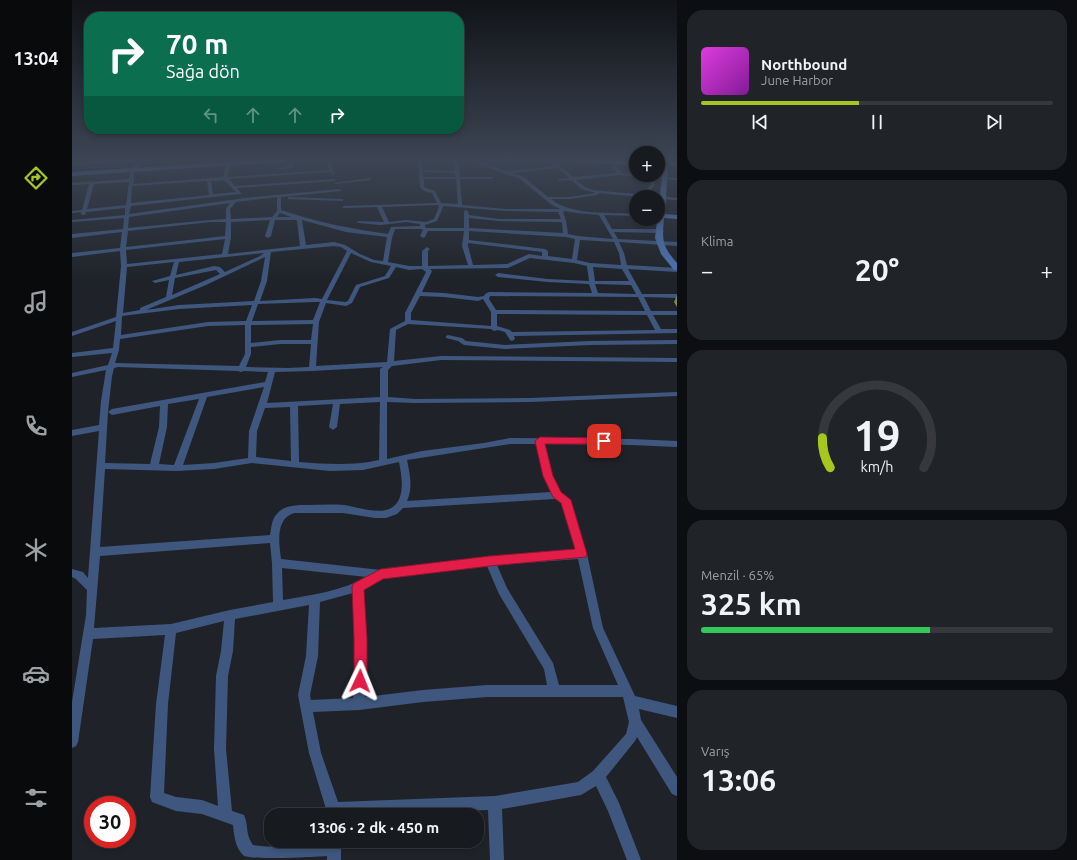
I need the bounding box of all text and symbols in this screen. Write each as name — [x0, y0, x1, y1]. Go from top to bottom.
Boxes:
icon: right — [100, 28, 152, 80]
text: 70 m — [166, 28, 228, 59]
text: 13:04 — [13, 48, 59, 68]
text: Northbound — [761, 56, 847, 73]
text: Sağa dön — [166, 61, 240, 81]
text: June Harbor — [761, 73, 833, 87]
icon: left — [200, 104, 222, 126]
icon: ahead — [242, 104, 264, 126]
icon: ahead — [284, 104, 306, 126]
icon: right — [326, 104, 348, 126]
icon: previous — [749, 111, 771, 133]
icon: pause — [866, 111, 888, 133]
icon: next — [983, 111, 1005, 133]
map controls — [629, 146, 665, 226]
button: + — [629, 146, 665, 182]
icon: directions — [22, 164, 50, 192]
button: − — [629, 190, 665, 226]
text: Klima — [701, 234, 733, 248]
text: 20° — [855, 253, 899, 287]
text: − — [701, 258, 713, 283]
text: + — [1041, 258, 1053, 283]
icon: music — [22, 288, 50, 316]
icon: phone — [22, 412, 50, 440]
text: 19 — [854, 412, 900, 459]
pin — [587, 424, 621, 458]
icon: arrive — [593, 430, 615, 452]
text: km/h — [861, 459, 893, 475]
icon: climate — [22, 536, 50, 564]
text: Menzil · 65% — [701, 568, 774, 582]
text: 325 km — [701, 587, 802, 621]
icon: car — [22, 660, 50, 688]
position arrow — [339, 660, 381, 702]
text: Varış — [701, 744, 729, 758]
text: 13:06 — [701, 763, 776, 797]
icon: filters — [22, 784, 50, 812]
speed limit sign: 30 — [84, 796, 136, 848]
text: 13:06 · 2 dk · 450 m — [309, 819, 439, 836]

